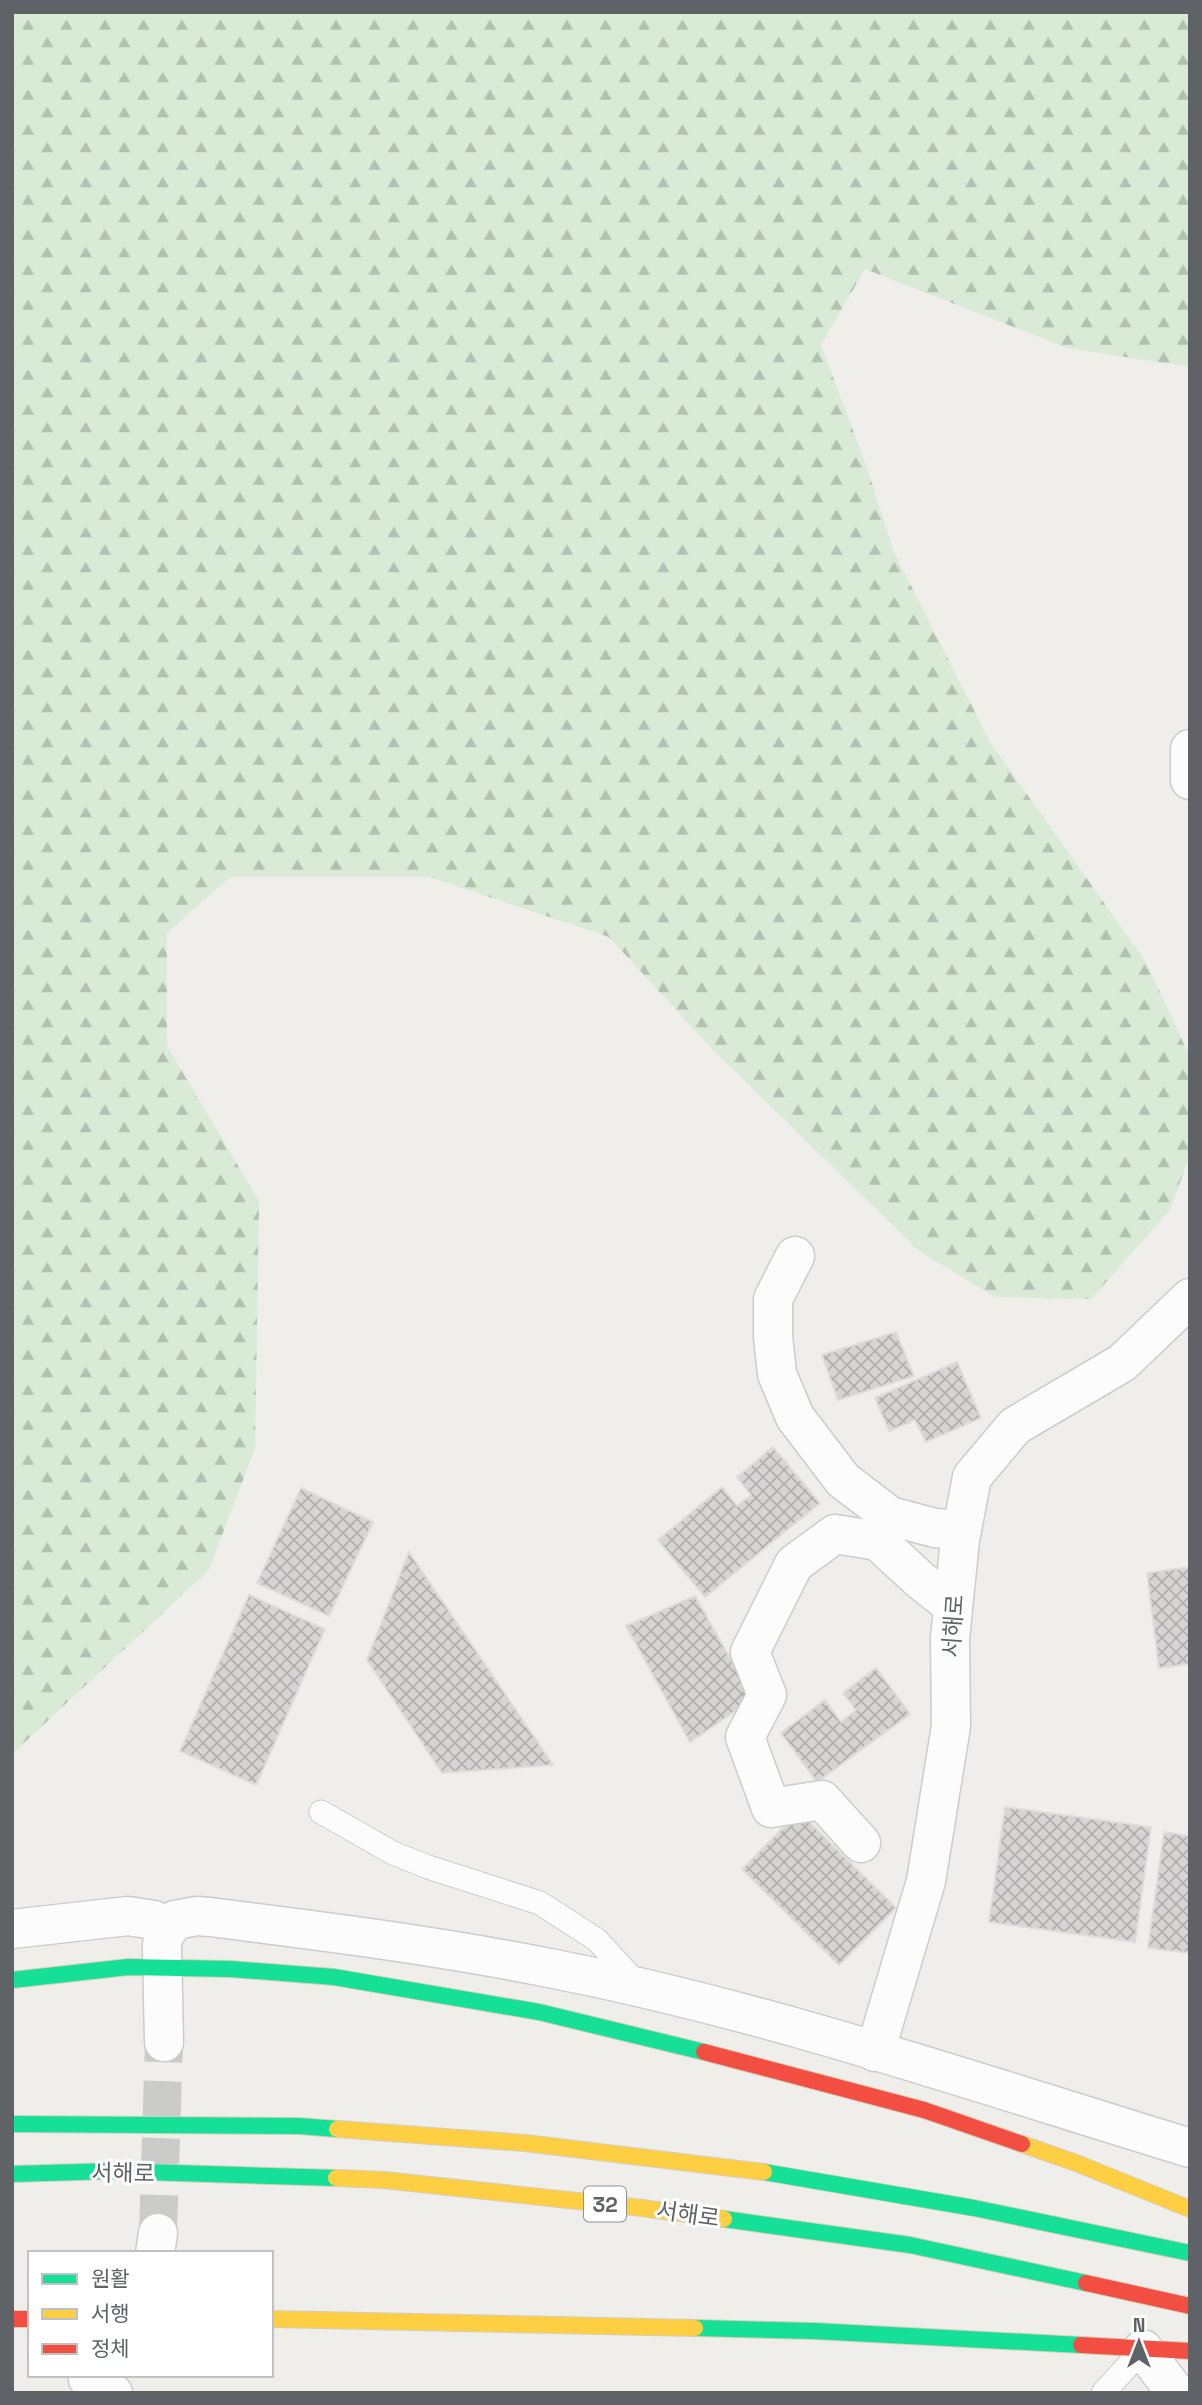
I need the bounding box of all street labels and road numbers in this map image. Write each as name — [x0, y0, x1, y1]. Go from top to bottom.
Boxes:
street label: 서해로 — [936, 1593, 970, 1659]
street label: 서해로 — [91, 2157, 155, 2189]
road number: 32 — [584, 2186, 626, 2222]
street label: 서해로 — [654, 2195, 722, 2233]

